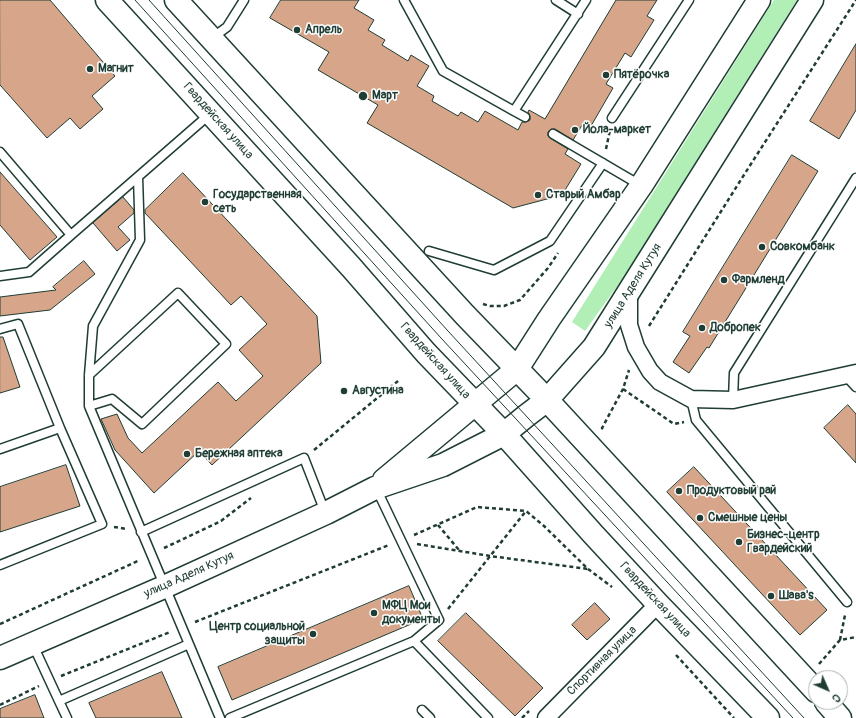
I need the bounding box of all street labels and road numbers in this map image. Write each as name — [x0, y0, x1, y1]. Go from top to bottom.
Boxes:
street label: Гвардейская улица — [180, 80, 256, 162]
street label: улица Аделя Кутуя — [601, 241, 665, 331]
street label: Гвардейская улица — [397, 320, 473, 402]
street label: улица Аделя Кутуя — [142, 549, 236, 601]
street label: Гвардейская улица — [616, 559, 694, 641]
street label: Спортивная улица — [564, 623, 640, 699]

